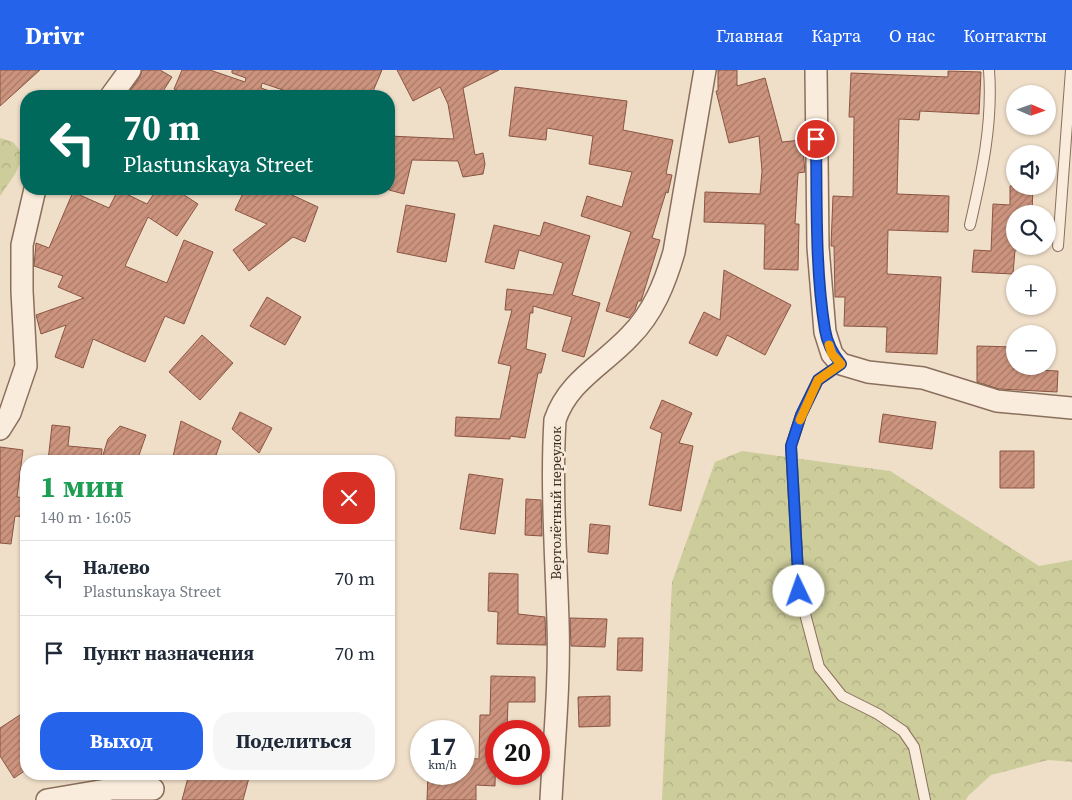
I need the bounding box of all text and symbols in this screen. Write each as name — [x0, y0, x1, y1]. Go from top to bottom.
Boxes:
text: Drivr — [25, 19, 84, 52]
text: Главная — [716, 23, 783, 48]
text: Карта — [811, 23, 861, 48]
text: О нас — [889, 23, 935, 48]
text: Контакты — [963, 23, 1047, 48]
north arrow — [1006, 85, 1056, 135]
map controls — [1006, 85, 1056, 375]
text: 70 m — [123, 104, 200, 152]
icon: left — [40, 110, 105, 175]
pin — [795, 118, 837, 160]
icon: arrive — [802, 125, 830, 153]
button: sound — [1006, 145, 1056, 195]
text: Plastunskaya Street — [123, 149, 313, 179]
button: search — [1006, 205, 1056, 255]
button: + — [1006, 265, 1056, 315]
button: − — [1006, 325, 1056, 375]
street label: Вертолётный переулок — [546, 426, 566, 580]
text: 1 мин — [40, 466, 124, 507]
button: close — [323, 472, 375, 524]
text: 140 m · 16:05 — [40, 506, 131, 528]
text: Налево — [83, 554, 150, 580]
icon: left — [40, 564, 68, 592]
position arrow — [772, 564, 824, 616]
text: 70 m — [334, 565, 375, 591]
text: Plastunskaya Street — [83, 580, 221, 602]
icon: arrive — [40, 639, 68, 667]
text: Пункт назначения — [83, 640, 254, 666]
text: 70 m — [334, 640, 375, 666]
button: Выход — [40, 712, 203, 770]
button: Поделиться — [213, 712, 375, 770]
speed limit sign: 20 — [485, 720, 550, 785]
text: 17 — [429, 729, 456, 763]
text: km/h — [428, 757, 457, 773]

